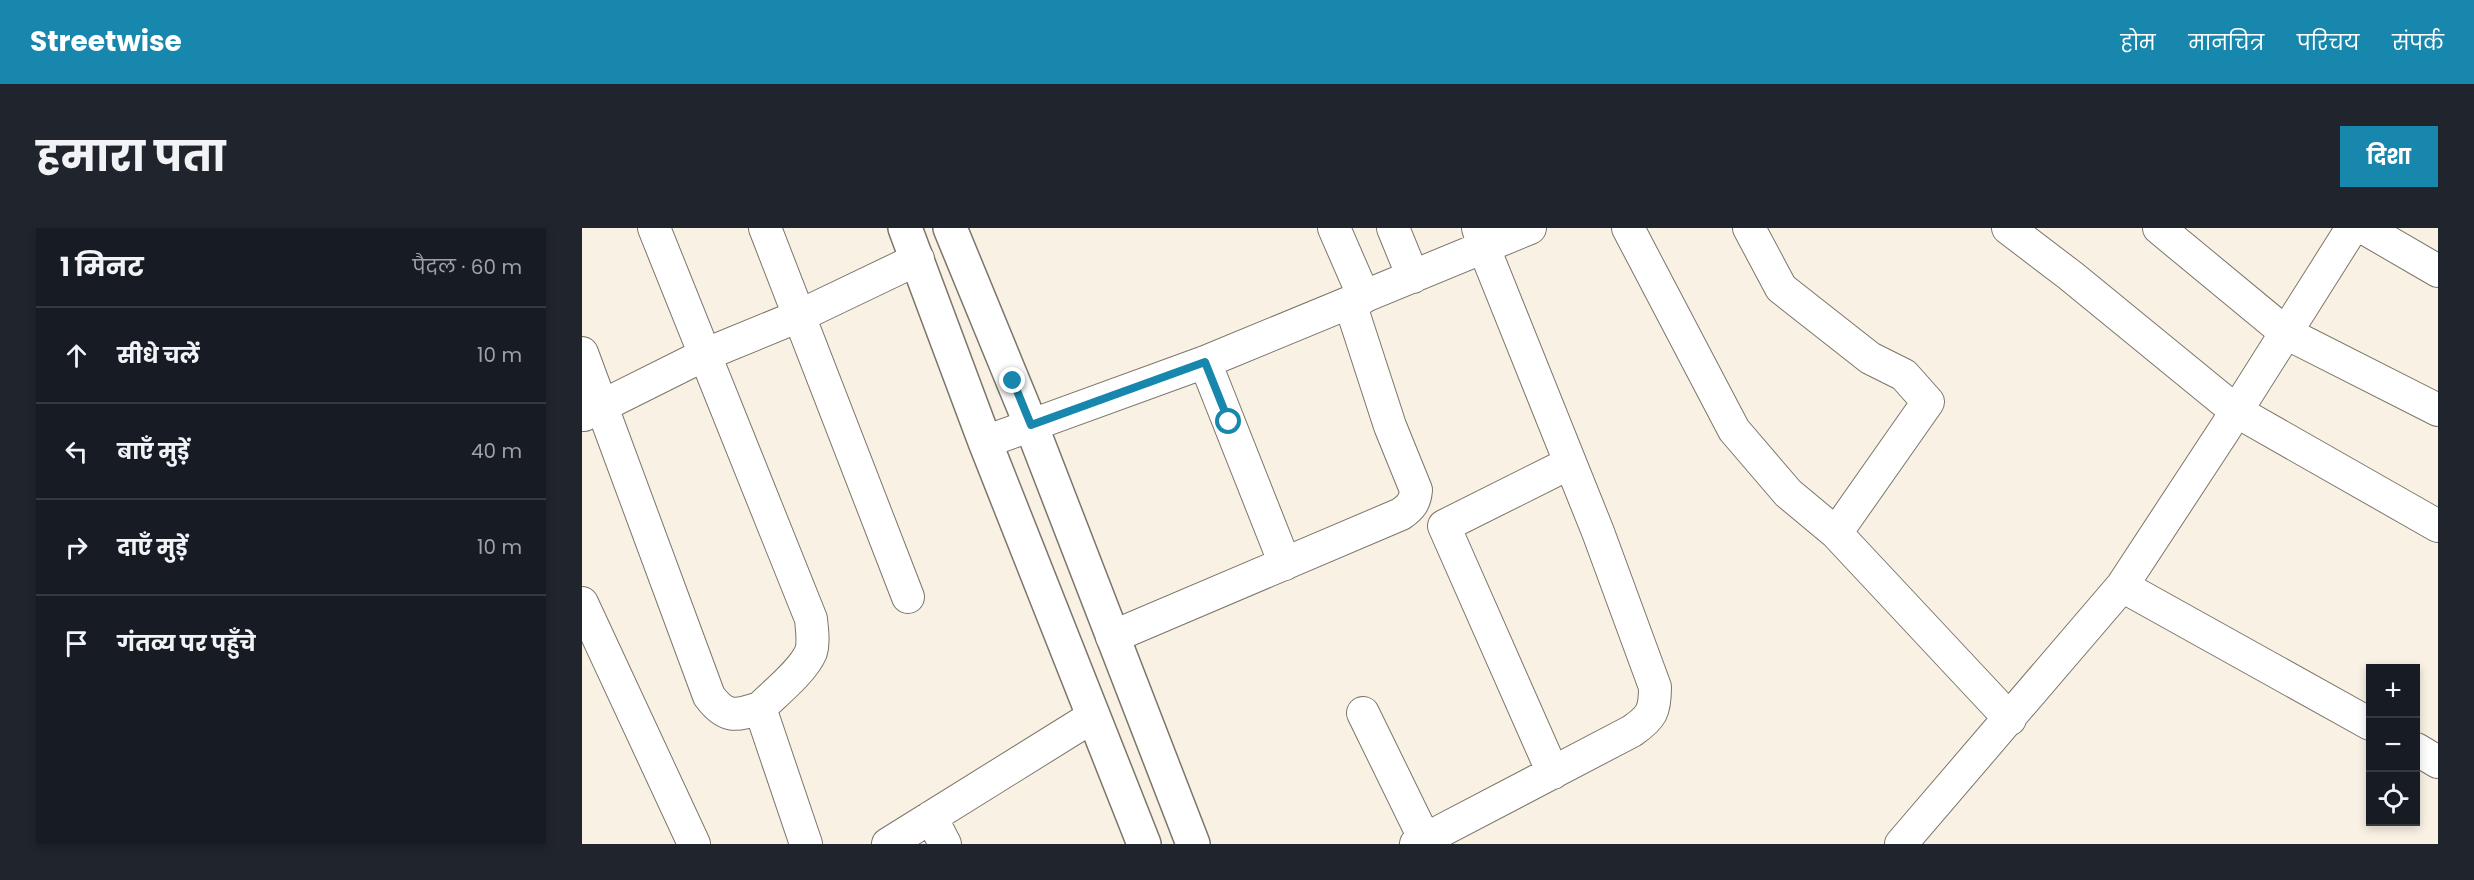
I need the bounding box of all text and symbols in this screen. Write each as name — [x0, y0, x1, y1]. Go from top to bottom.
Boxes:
text: Streetwise — [30, 22, 182, 61]
text: होम — [2121, 28, 2156, 57]
text: मानचित्र — [2189, 28, 2264, 57]
text: परिचय — [2297, 28, 2359, 57]
text: संपर्क — [2392, 28, 2444, 57]
button: दिशा — [2340, 126, 2438, 187]
text: हमारा पता — [36, 127, 226, 186]
text: 1 मिनट — [60, 249, 144, 285]
text: पैदल · 60 m — [413, 253, 522, 281]
icon: ahead — [60, 339, 93, 372]
text: सीधे चलें — [117, 340, 200, 371]
text: 10 m — [477, 341, 522, 369]
route end — [999, 367, 1025, 393]
route start — [1215, 408, 1241, 434]
icon: left — [60, 435, 93, 468]
text: बाएँ मुड़ें — [117, 436, 189, 467]
text: 40 m — [471, 437, 522, 465]
icon: right — [60, 531, 93, 564]
text: दाएँ मुड़ें — [117, 532, 188, 563]
text: 10 m — [477, 533, 522, 561]
icon: arrive — [60, 627, 93, 660]
text: गंतव्य पर पहुँचे — [117, 628, 256, 659]
map controls — [2366, 664, 2420, 826]
button: + — [2366, 664, 2420, 718]
button: − — [2366, 718, 2420, 772]
button: locate — [2366, 772, 2420, 826]

